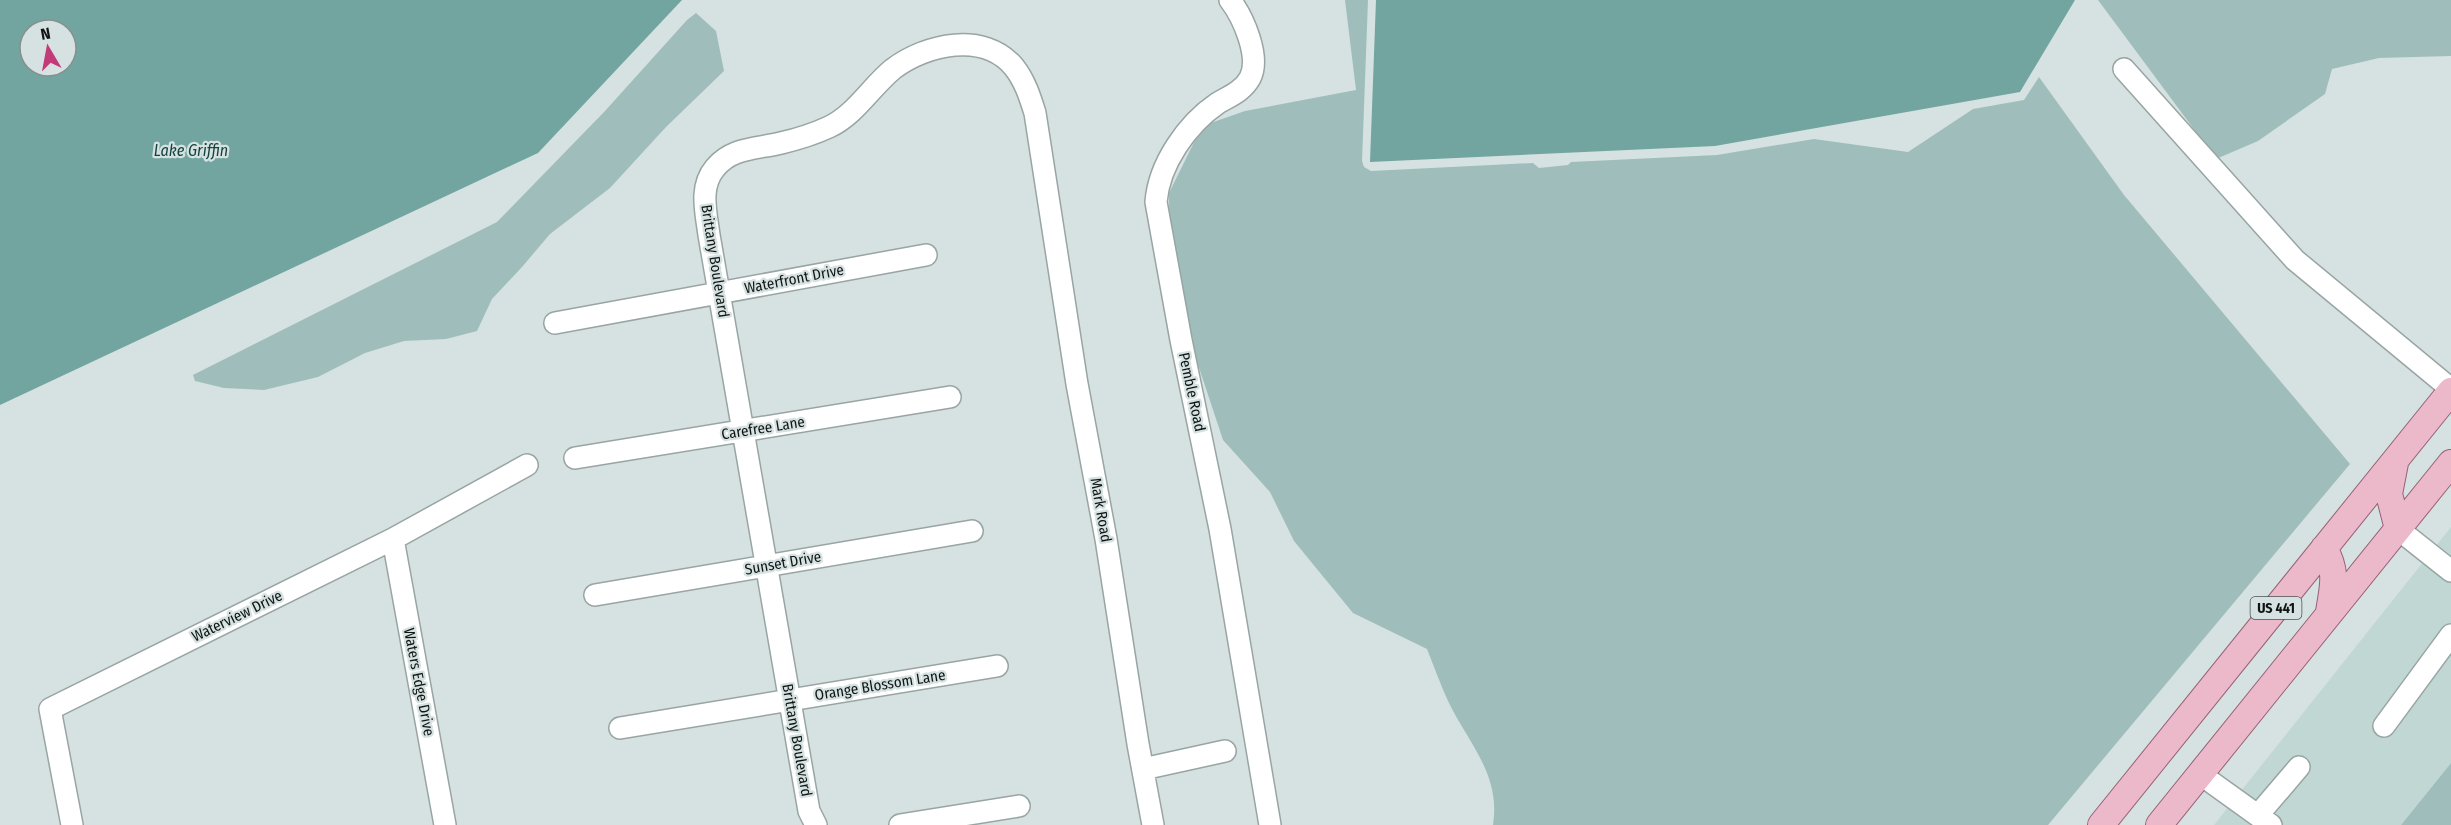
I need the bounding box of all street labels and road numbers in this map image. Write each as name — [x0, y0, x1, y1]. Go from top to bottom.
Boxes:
street label: Brittany Boulevard — [697, 203, 733, 319]
street label: Waterfront Drive — [743, 261, 845, 297]
street label: Pemble Road — [1175, 351, 1209, 433]
street label: Carefree Lane — [720, 413, 806, 443]
street label: Mark Road — [1087, 476, 1115, 544]
street label: Sunset Drive — [743, 547, 823, 579]
street label: Waterview Drive — [189, 586, 285, 646]
road number: US 441 — [2250, 597, 2302, 619]
street label: Waters Edge Drive — [400, 627, 438, 737]
street label: Orange Blossom Lane — [813, 666, 947, 704]
street label: Brittany Boulevard — [778, 682, 816, 798]

